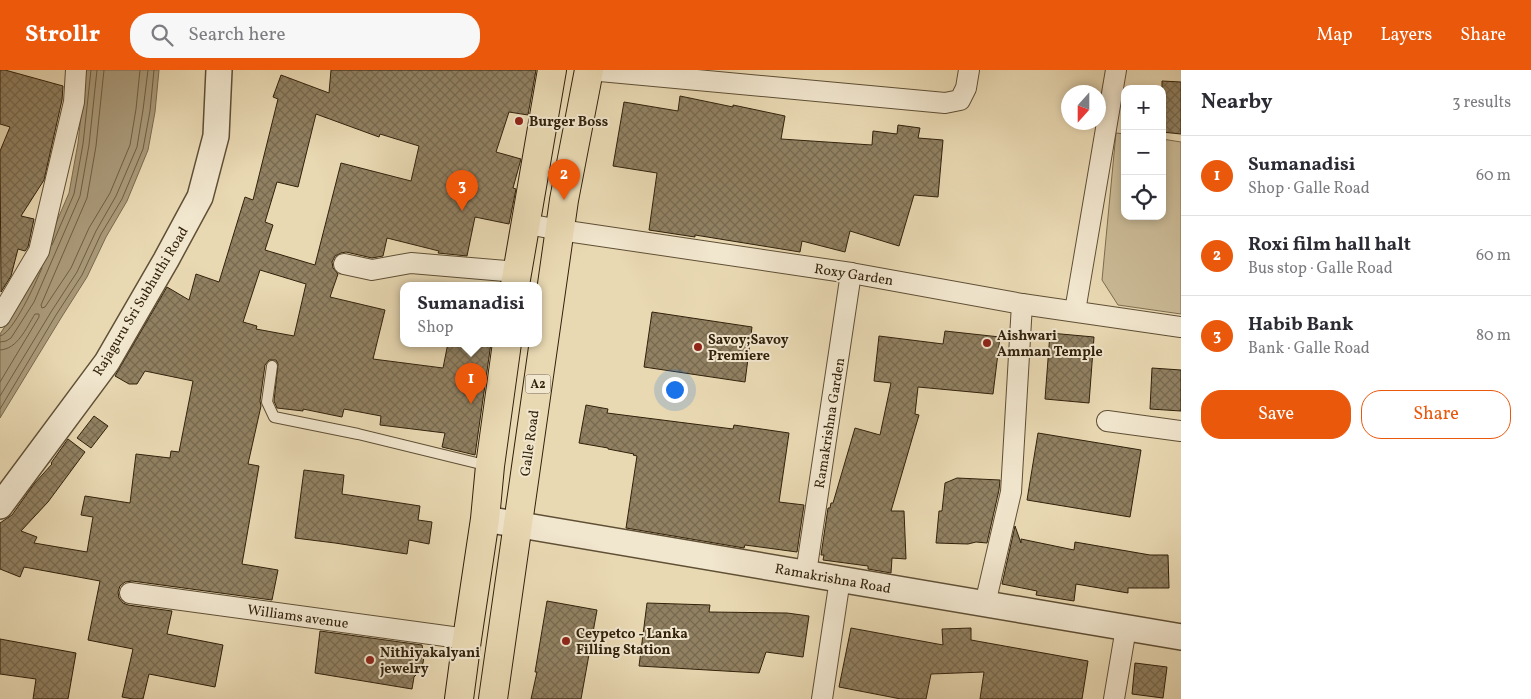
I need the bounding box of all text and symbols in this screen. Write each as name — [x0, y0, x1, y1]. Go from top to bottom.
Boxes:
search box — [130, 13, 480, 58]
text: Strollr — [25, 18, 100, 52]
icon: search — [148, 21, 176, 49]
text: Search here — [188, 22, 286, 48]
text: Map — [1316, 23, 1352, 48]
text: Layers — [1380, 23, 1432, 48]
text: Share — [1460, 23, 1506, 48]
north arrow — [1061, 85, 1106, 130]
map controls — [1121, 85, 1166, 220]
button: + — [1121, 85, 1166, 130]
text: Nearby — [1201, 88, 1272, 117]
text: 3 results — [1452, 92, 1511, 114]
place label: Burger Boss — [529, 113, 608, 132]
marker: Burger Boss — [513, 115, 525, 127]
button: − — [1121, 130, 1166, 175]
text: Sumanadisi — [1248, 152, 1355, 178]
pin: 2 — [548, 159, 580, 200]
text: 1 — [1214, 165, 1220, 187]
text: 60 m — [1476, 165, 1511, 187]
pin: 3 — [446, 170, 478, 211]
button: locate — [1121, 175, 1166, 220]
text: Shop · Galle Road — [1248, 178, 1370, 200]
street label: Rajaguru Sri Subhuthi Road — [89, 224, 194, 380]
text: Roxi film hall halt — [1248, 232, 1411, 258]
text: 2 — [1213, 245, 1221, 267]
text: 60 m — [1476, 245, 1511, 267]
text: Bus stop · Galle Road — [1248, 258, 1393, 280]
street label: Roxy Garden — [813, 260, 895, 291]
popup — [400, 282, 542, 347]
text: Sumanadisi — [417, 291, 525, 317]
text: Habib Bank — [1248, 312, 1354, 338]
text: Shop — [417, 317, 453, 339]
text: 3 — [1213, 325, 1221, 347]
text: 80 m — [1476, 325, 1511, 347]
place label: Aishwari Amman Temple — [997, 327, 1103, 362]
place label: Savoy;Savoy Premiere — [708, 331, 789, 366]
marker: Aishwari Amman Temple — [981, 337, 993, 349]
text: Bank · Galle Road — [1248, 338, 1370, 360]
marker: Savoy;Savoy Premiere — [692, 341, 704, 353]
street label: Ramakrishna Garden — [811, 357, 850, 490]
pin: 1 — [455, 363, 487, 404]
road number: A2 — [526, 374, 550, 394]
your location — [662, 377, 688, 403]
button: Save — [1201, 390, 1351, 439]
button: Share — [1361, 390, 1511, 439]
street label: Galle Road — [516, 409, 545, 478]
street label: Ramakrishna Road — [773, 560, 892, 599]
street label: Williams avenue — [246, 601, 350, 634]
place label: Ceypetco - Lanka Filling Station — [576, 625, 688, 660]
marker: Ceypetco - Lanka Filling Station — [560, 635, 572, 647]
place label: Nithiyakalyani jewelry — [380, 644, 480, 679]
marker: Nithiyakalyani jewelry — [364, 654, 376, 666]

